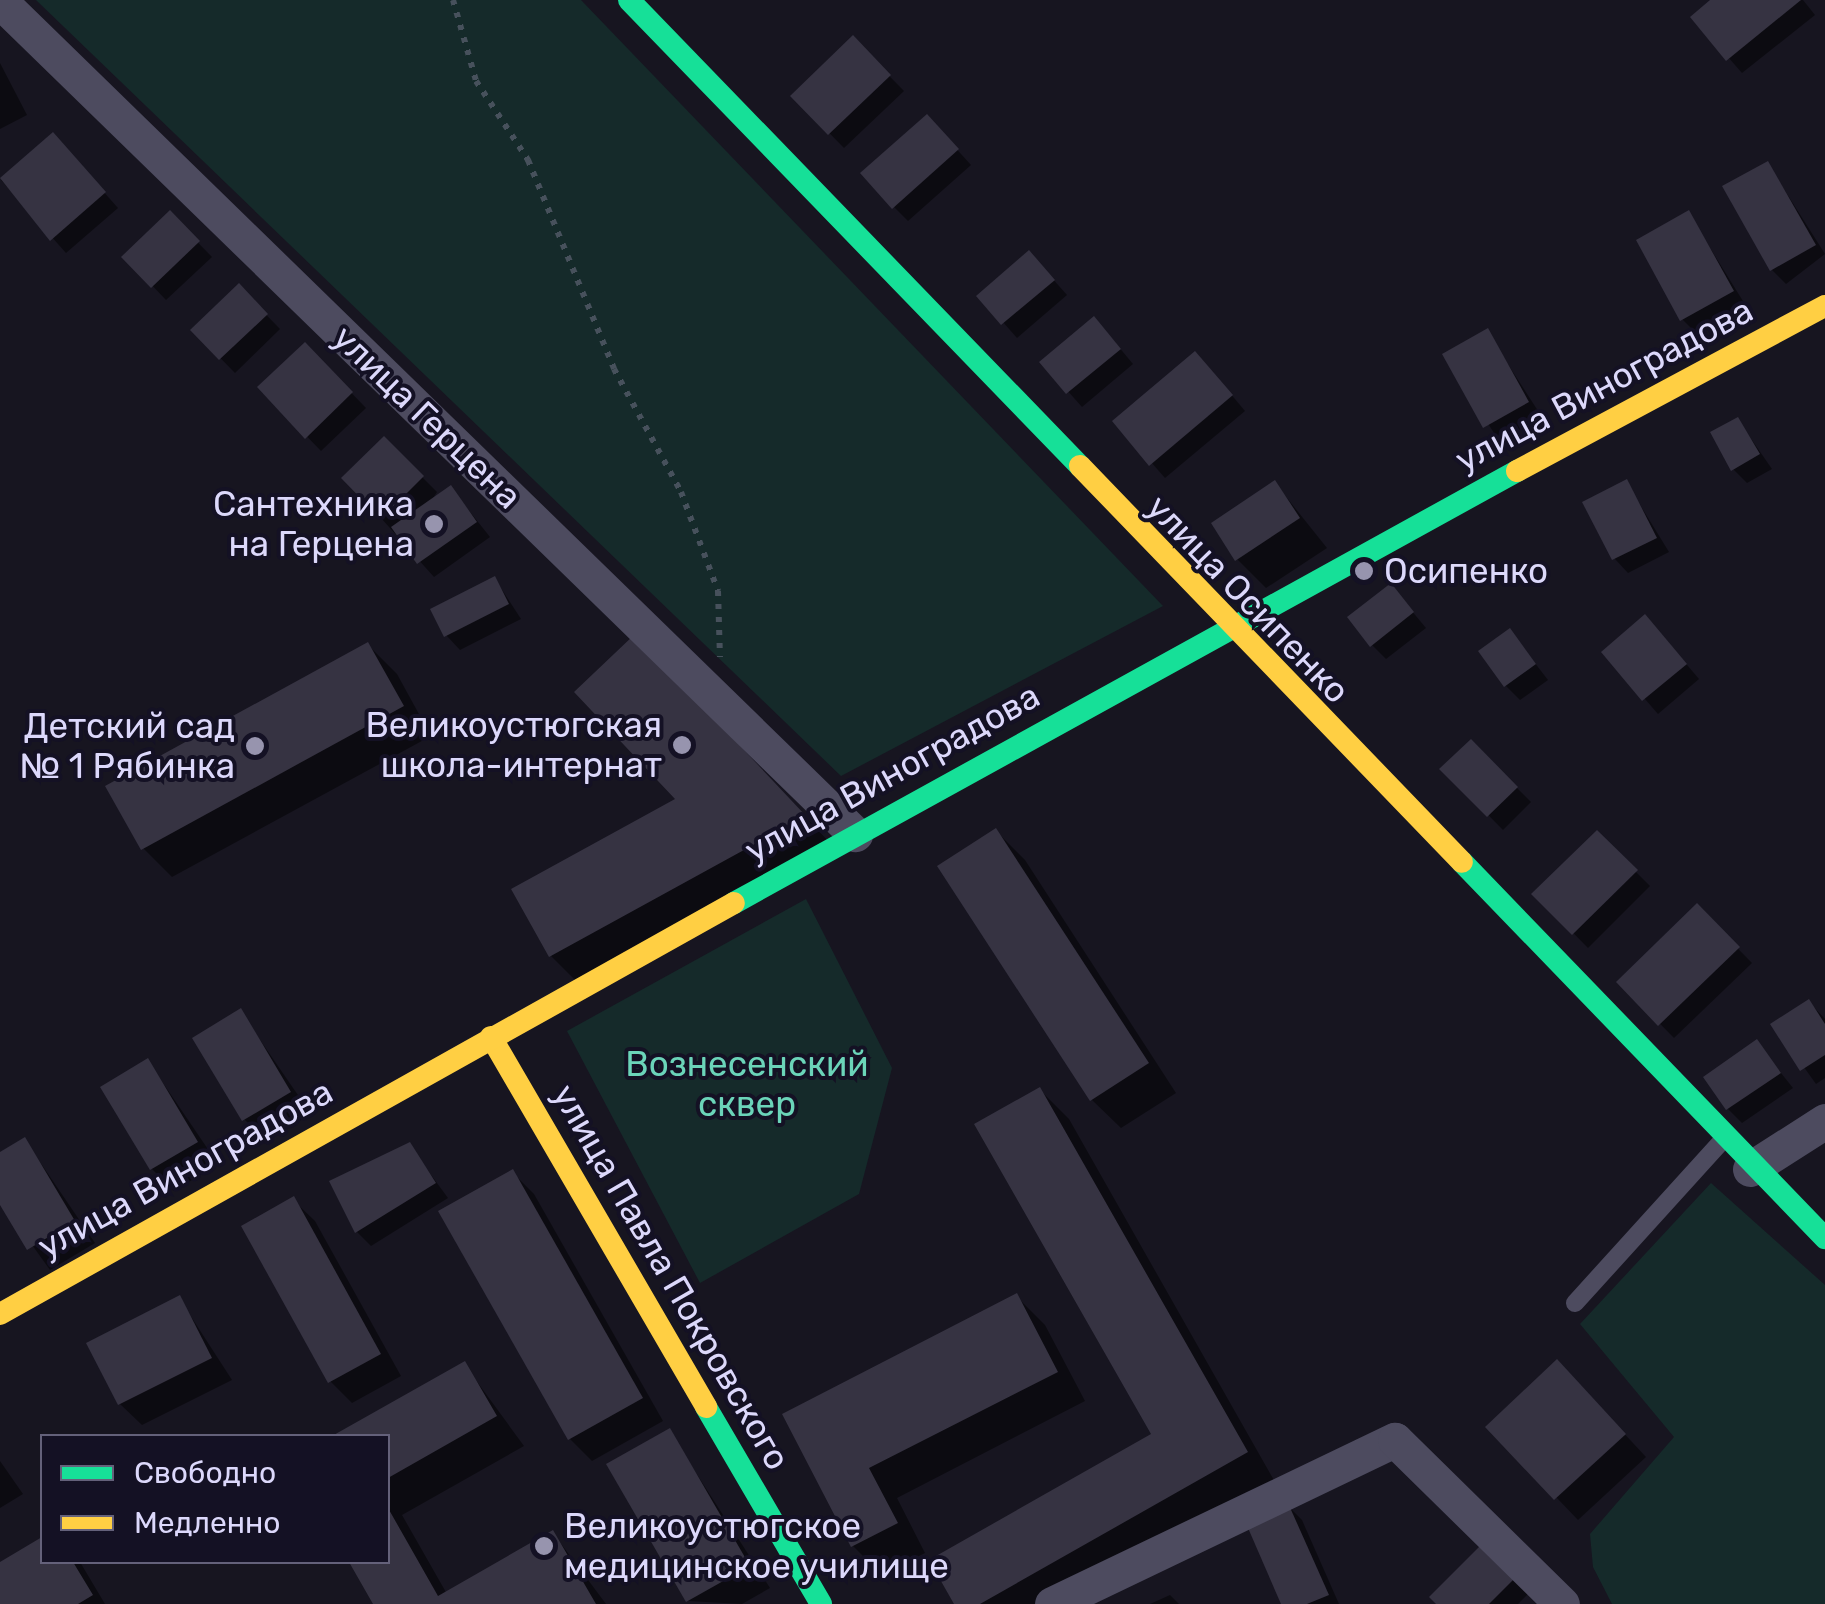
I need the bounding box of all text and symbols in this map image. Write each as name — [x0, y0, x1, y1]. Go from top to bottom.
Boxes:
street label: улица Виноградова — [1448, 289, 1760, 481]
street label: улица Герцена — [324, 317, 530, 517]
place label: Сантехника на Герцена — [213, 483, 414, 565]
street label: улица Осипенко — [1138, 486, 1358, 712]
marker: Сантехника на Герцена — [423, 513, 445, 535]
place label: Осипенко — [1384, 550, 1548, 592]
marker: Осипенко — [1353, 560, 1375, 582]
street label: улица Виноградова — [737, 674, 1047, 872]
place label: Великоустюгская школа-интернат — [365, 704, 662, 786]
place label: Детский сад № 1 Рябинка — [20, 705, 235, 787]
marker: Великоустюгская школа-интернат — [671, 734, 693, 756]
marker: Детский сад № 1 Рябинка — [244, 735, 266, 757]
park label: Вознесенский сквер — [625, 1043, 869, 1125]
street label: улица Виноградова — [30, 1070, 340, 1268]
street label: улица Павла Покровского — [543, 1077, 799, 1477]
legend — [40, 1434, 390, 1564]
text: Свободно — [134, 1455, 276, 1491]
text: Медленно — [134, 1505, 281, 1541]
place label: Великоустюгское медицинское училище — [564, 1505, 949, 1587]
marker: Великоустюгское медицинское училище — [533, 1535, 555, 1557]

